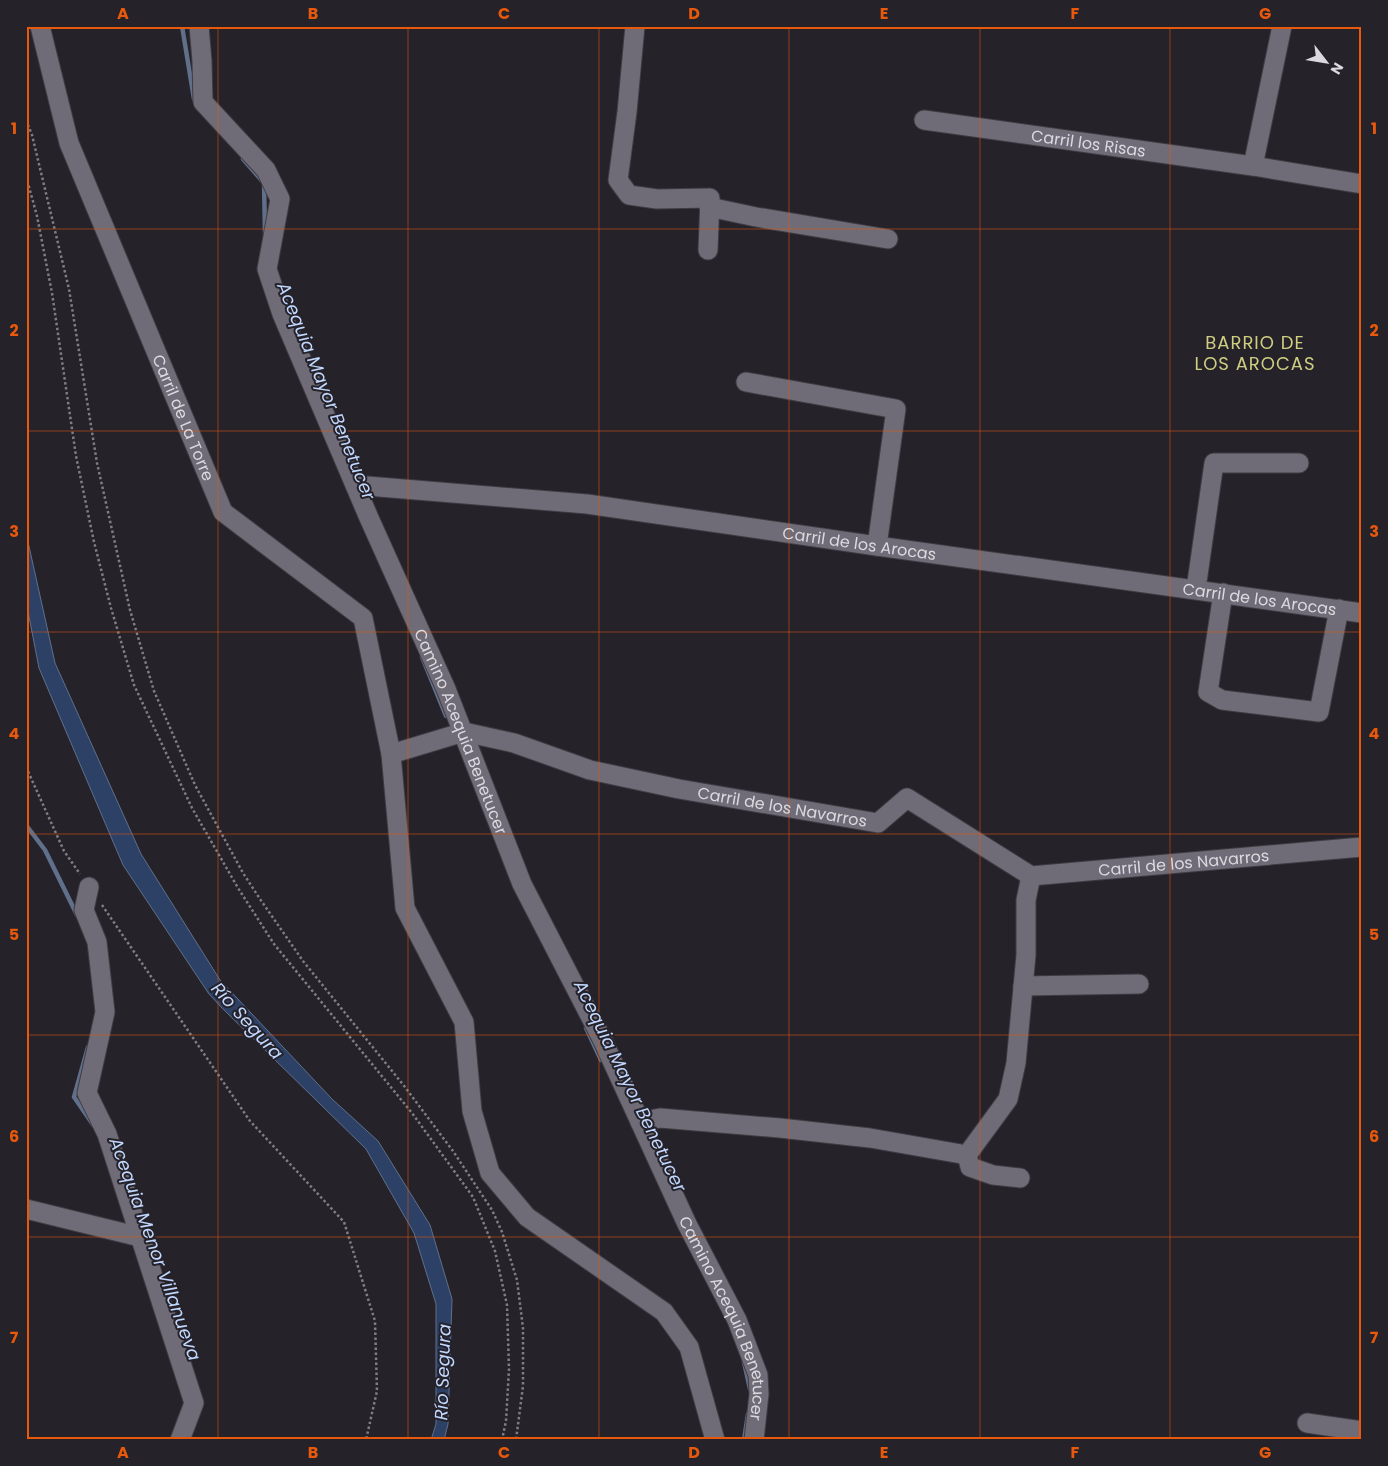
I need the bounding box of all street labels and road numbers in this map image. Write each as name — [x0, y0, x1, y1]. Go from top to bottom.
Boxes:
street label: Carril los Risas — [1030, 124, 1147, 163]
street label: Carril de La Torre — [146, 351, 220, 485]
street label: Carril de los Arocas — [781, 521, 938, 566]
street label: Carril de los Arocas — [1181, 577, 1338, 621]
street label: Camino Acequia Benetucer — [408, 625, 513, 838]
street label: Carril de los Navarros — [696, 781, 869, 833]
street label: Carril de los Navarros — [1097, 844, 1270, 882]
street label: Camino Acequia Benetucer — [673, 1213, 770, 1422]

